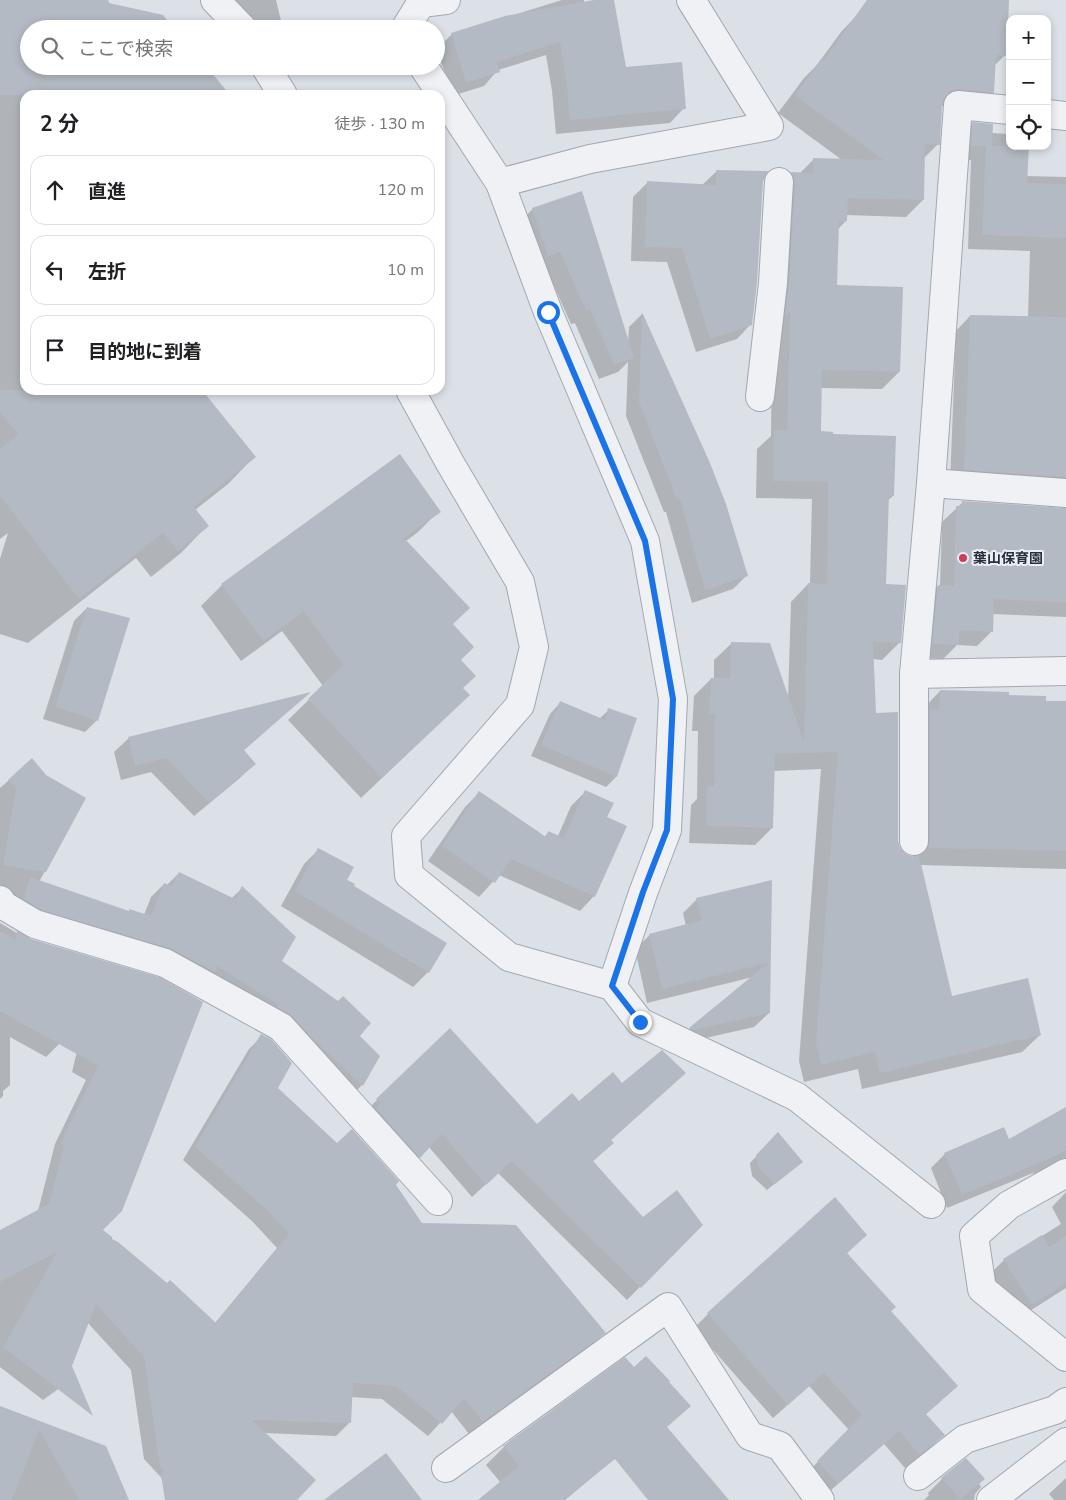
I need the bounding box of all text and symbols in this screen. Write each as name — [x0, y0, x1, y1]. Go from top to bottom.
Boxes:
map controls — [1006, 15, 1051, 150]
button: + — [1006, 15, 1051, 60]
search box — [20, 20, 445, 75]
icon: search — [38, 34, 66, 62]
text: ここで検索 — [78, 36, 173, 62]
button: − — [1006, 60, 1051, 105]
button: locate — [1006, 105, 1051, 150]
text: 2 分 — [40, 110, 79, 138]
text: 徒歩 · 130 m — [335, 113, 425, 135]
icon: ahead — [41, 176, 69, 204]
text: 直進 — [88, 179, 126, 205]
text: 120 m — [377, 179, 424, 201]
icon: left — [41, 256, 69, 284]
text: 左折 — [88, 259, 126, 285]
text: 10 m — [387, 259, 424, 281]
route start — [537, 301, 560, 324]
icon: arrive — [41, 336, 69, 364]
text: 目的地に到着 — [88, 339, 202, 365]
place label: 葉山保育園 — [973, 549, 1043, 568]
marker: 葉山保育園 — [957, 552, 969, 564]
route end — [629, 1011, 652, 1034]

